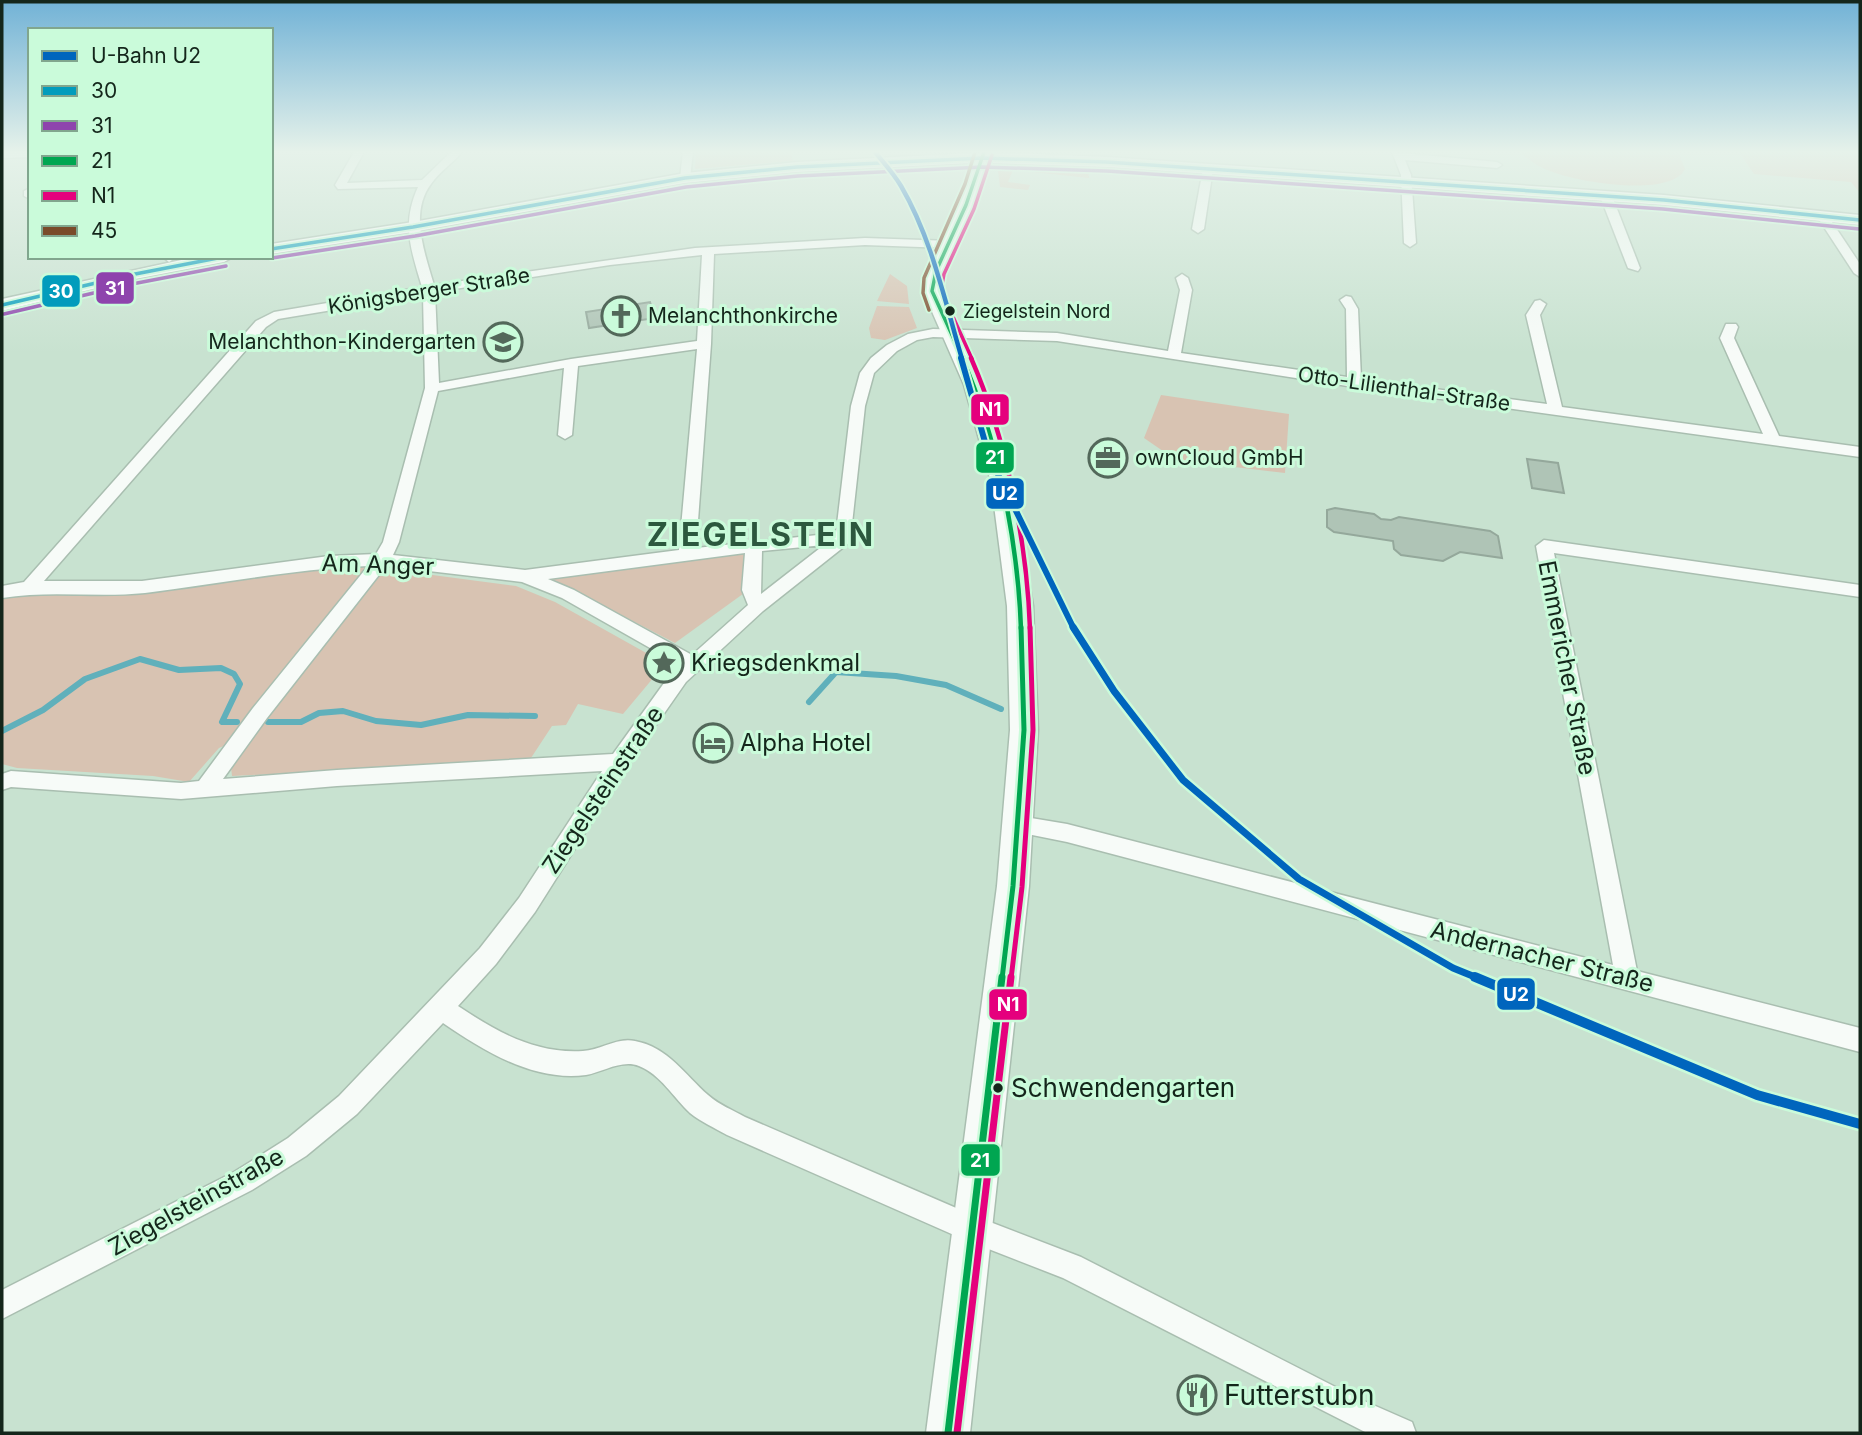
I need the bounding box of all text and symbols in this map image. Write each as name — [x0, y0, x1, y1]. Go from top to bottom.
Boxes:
legend — [28, 28, 273, 259]
text: U-Bahn U2 — [91, 43, 201, 68]
text: 30 — [91, 78, 117, 103]
text: 31 — [91, 113, 113, 138]
text: 21 — [91, 148, 112, 173]
text: N1 — [91, 183, 115, 208]
text: 45 — [91, 218, 117, 243]
street label: Königsberger Straße — [326, 262, 532, 319]
line badge: 31 — [95, 271, 135, 305]
line badge: 30 — [41, 274, 81, 308]
text: 31 — [105, 277, 125, 300]
text: 30 — [48, 280, 74, 303]
church icon: Melanchthonkirche — [600, 295, 642, 337]
place label: Ziegelstein Nord — [963, 300, 1110, 323]
place label: Melanchthonkirche — [648, 303, 838, 328]
marker: Ziegelstein Nord — [943, 304, 957, 318]
school or university icon: Melanchthon-Kindergarten — [482, 321, 524, 363]
place label: Melanchthon-Kindergarten — [208, 329, 476, 354]
street label: Otto-Lilienthal-Straße — [1296, 361, 1512, 416]
line badge: N1 — [970, 393, 1010, 426]
text: N1 — [979, 398, 1001, 421]
office icon: ownCloud GmbH — [1087, 437, 1129, 479]
line badge: 21 — [975, 441, 1015, 474]
place label: ownCloud GmbH — [1135, 445, 1304, 470]
text: 21 — [985, 446, 1005, 469]
line badge: U2 — [985, 477, 1025, 510]
text: U2 — [992, 482, 1018, 505]
district label: ZIEGELSTEIN — [647, 515, 875, 554]
street label: Am Anger — [321, 548, 435, 581]
street label: Emmericher Straße — [1532, 558, 1603, 778]
place icon: Kriegsdenkmal — [643, 642, 685, 684]
place label: Kriegsdenkmal — [691, 648, 860, 677]
street label: Ziegelsteinstraße — [536, 701, 669, 879]
hotel icon: Alpha Hotel — [692, 722, 734, 764]
place label: Alpha Hotel — [740, 728, 871, 757]
street label: Andernacher Straße — [1428, 915, 1657, 998]
line badge: U2 — [1496, 977, 1536, 1011]
text: U2 — [1503, 983, 1529, 1006]
line badge: N1 — [988, 988, 1028, 1021]
text: N1 — [997, 993, 1019, 1016]
place label: Schwendengarten — [1011, 1072, 1235, 1103]
marker: Schwendengarten — [991, 1081, 1005, 1095]
street label: Ziegelsteinstraße — [103, 1141, 288, 1262]
line badge: 21 — [960, 1143, 1001, 1177]
text: 21 — [970, 1149, 990, 1172]
restaurant icon: Futterstubn — [1176, 1374, 1218, 1416]
place label: Futterstubn — [1224, 1378, 1375, 1412]

